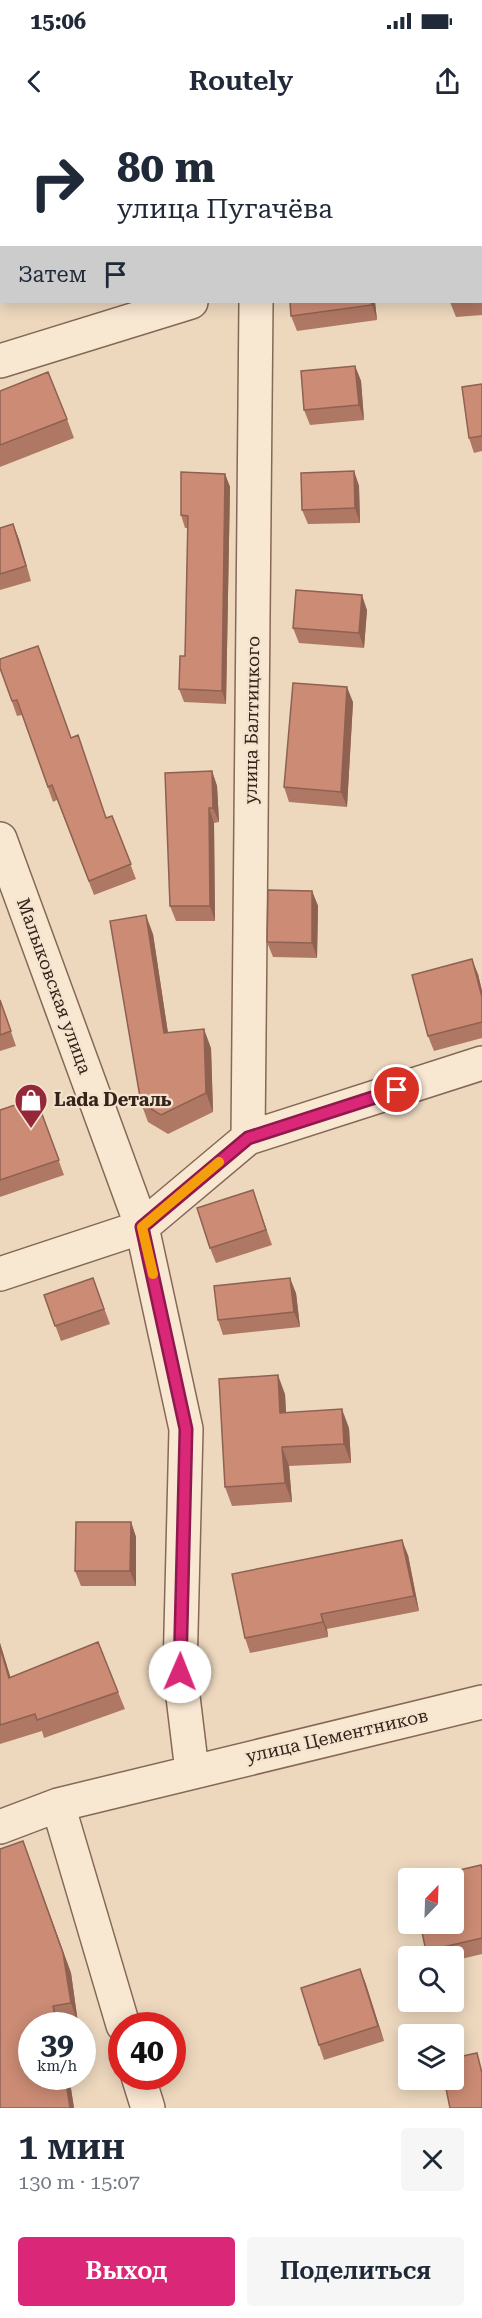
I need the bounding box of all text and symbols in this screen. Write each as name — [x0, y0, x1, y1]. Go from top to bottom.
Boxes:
text: 15:06 — [30, 9, 86, 34]
icon: back — [18, 65, 51, 98]
text: Routely — [189, 65, 293, 97]
icon: share — [431, 65, 464, 98]
text: 80 m — [117, 143, 215, 192]
icon: right — [18, 144, 96, 222]
text: улица Пугачёва — [117, 193, 333, 225]
icon: arrive — [99, 258, 132, 291]
text: Затем — [18, 262, 87, 287]
street label: улица Балтицкого — [240, 636, 263, 804]
street label: Малыковская улица — [13, 895, 96, 1077]
pin — [371, 1064, 422, 1115]
icon: arrive — [380, 1073, 413, 1106]
shop icon: Lada Dеталь — [13, 1082, 49, 1129]
place label: Lada Dеталь — [54, 1089, 172, 1110]
position arrow — [148, 1640, 212, 1704]
street label: улица Цементников — [244, 1704, 430, 1767]
north arrow — [398, 1868, 464, 1934]
map controls — [398, 1868, 464, 2090]
button: search — [398, 1946, 464, 2012]
speed limit sign: 40 — [108, 2012, 186, 2090]
button: layers — [398, 2024, 464, 2090]
text: 39 — [40, 2026, 74, 2061]
text: km/h — [37, 2057, 77, 2075]
text: 1 мин — [18, 2126, 125, 2168]
button: close — [401, 2128, 464, 2191]
text: 130 m · 15:07 — [18, 2170, 140, 2194]
button: Выход — [18, 2237, 235, 2306]
button: Поделиться — [247, 2237, 464, 2306]

